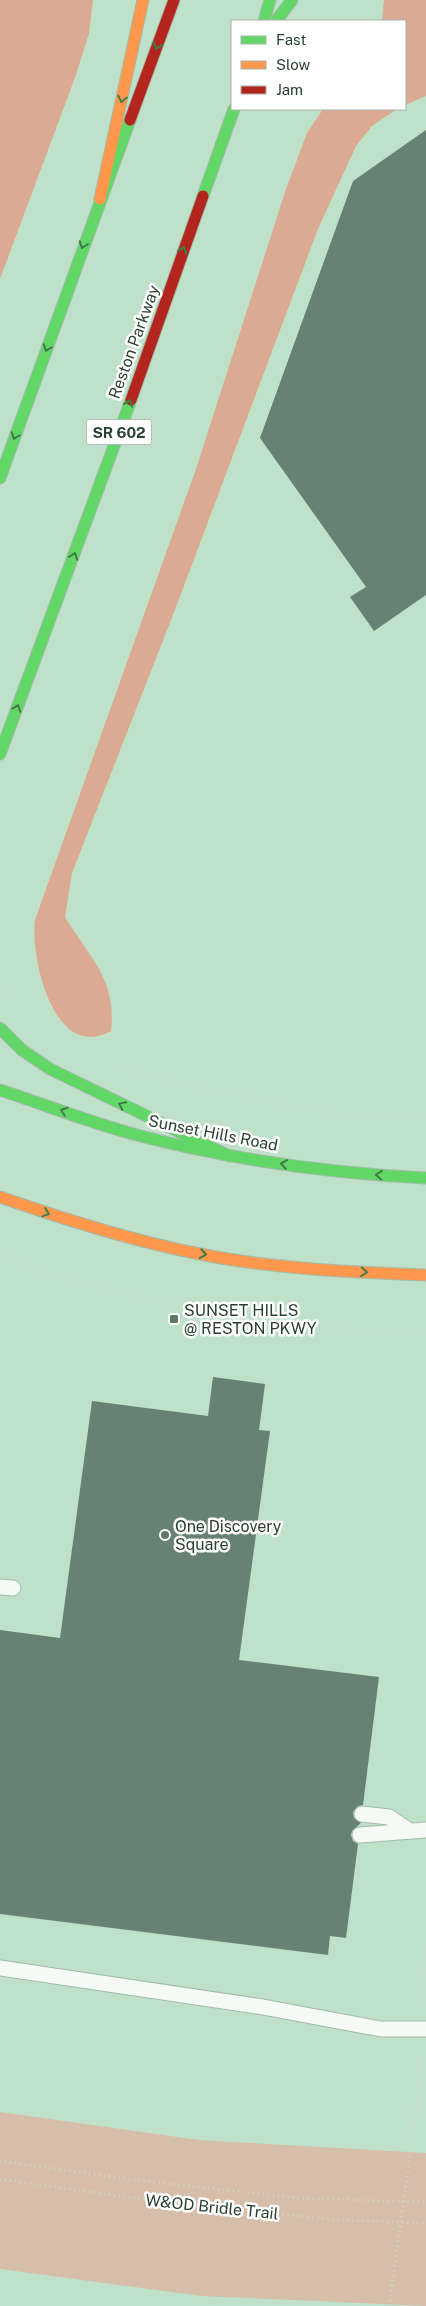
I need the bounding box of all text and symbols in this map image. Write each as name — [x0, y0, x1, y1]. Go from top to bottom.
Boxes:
legend — [231, 20, 406, 110]
text: Fast — [276, 31, 306, 48]
one-way arrow — [153, 41, 163, 50]
text: Slow — [276, 56, 311, 73]
text: Jam — [276, 81, 303, 98]
one-way arrow — [117, 94, 128, 103]
one-way arrow — [79, 241, 89, 249]
one-way arrow — [178, 246, 188, 255]
street label: Reston Parkway — [105, 282, 163, 401]
one-way arrow — [43, 343, 53, 351]
one-way arrow — [123, 400, 133, 408]
road number: SR 602 — [86, 420, 152, 444]
one-way arrow — [11, 431, 21, 440]
one-way arrow — [68, 552, 78, 561]
one-way arrow — [11, 705, 21, 713]
one-way arrow — [118, 1100, 127, 1111]
one-way arrow — [60, 1107, 68, 1117]
street label: Sunset Hills Road — [147, 1111, 279, 1155]
one-way arrow — [280, 1159, 288, 1170]
one-way arrow — [375, 1169, 383, 1180]
one-way arrow — [41, 1207, 50, 1217]
one-way arrow — [199, 1249, 207, 1259]
one-way arrow — [361, 1267, 369, 1278]
place label: SUNSET HILLS @ RESTON PKWY — [184, 1301, 317, 1338]
marker: SUNSET HILLS @ RESTON PKWY — [168, 1313, 180, 1325]
place label: One Discovery Square — [175, 1517, 282, 1554]
marker: One Discovery Square — [159, 1529, 171, 1541]
street label: W&OD Bridle Trail — [145, 2191, 280, 2223]

